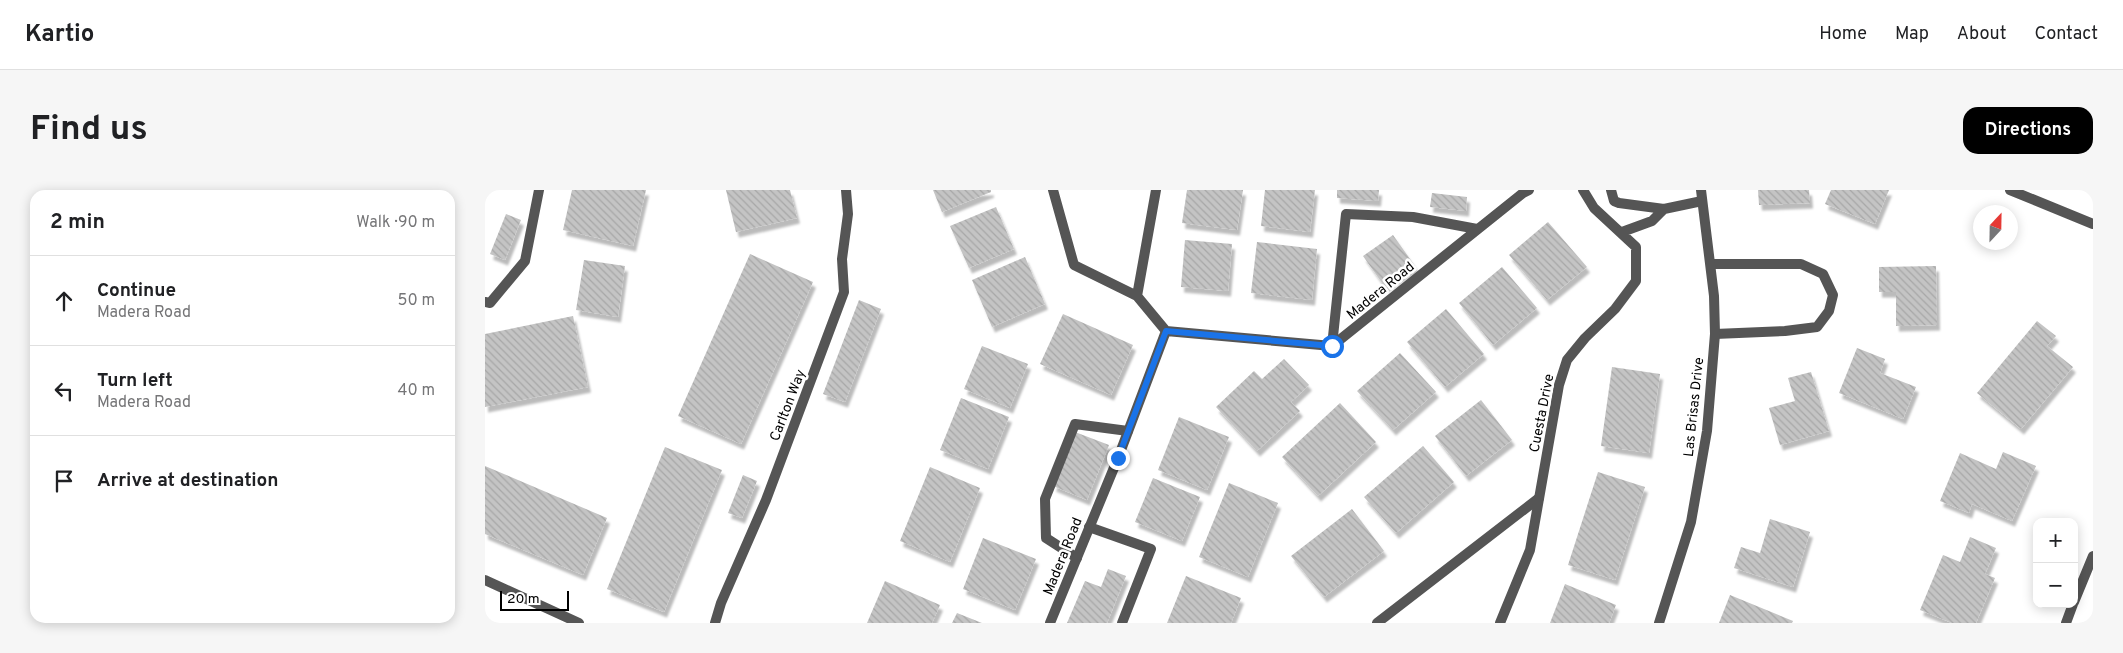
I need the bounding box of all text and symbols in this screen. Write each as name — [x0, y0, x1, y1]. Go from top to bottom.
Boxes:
text: Kartio — [25, 20, 94, 50]
text: Home — [1819, 23, 1867, 46]
text: Map — [1895, 23, 1929, 46]
text: About — [1957, 23, 2006, 46]
text: Contact — [2034, 23, 2098, 46]
button: Directions — [1963, 107, 2093, 154]
text: Find us — [30, 108, 148, 152]
north arrow — [1973, 205, 2018, 250]
text: 2 min — [50, 209, 105, 236]
text: Walk · 90 m — [356, 213, 435, 233]
street label: Madera Road — [1344, 259, 1418, 324]
text: Continue — [97, 279, 176, 303]
icon: ahead — [50, 287, 78, 315]
text: 50 m — [398, 291, 435, 311]
text: Madera Road — [97, 303, 191, 323]
route start — [1321, 335, 1344, 358]
street label: Las Brisas Drive — [1681, 357, 1708, 458]
street label: Carlton Way — [767, 367, 810, 444]
text: Turn left — [97, 369, 173, 393]
street label: Cuesta Drive — [1527, 373, 1558, 454]
icon: left — [50, 377, 78, 405]
text: 40 m — [397, 381, 435, 401]
text: Madera Road — [97, 393, 191, 413]
route end — [1107, 447, 1130, 470]
icon: arrive — [50, 467, 78, 495]
text: Arrive at destination — [97, 469, 278, 493]
street label: Madera Road — [1040, 515, 1087, 598]
map controls — [2033, 518, 2078, 608]
button: + — [2033, 518, 2078, 563]
button: − — [2033, 563, 2078, 608]
scale bar — [500, 588, 569, 611]
text: 20 m — [507, 591, 540, 608]

